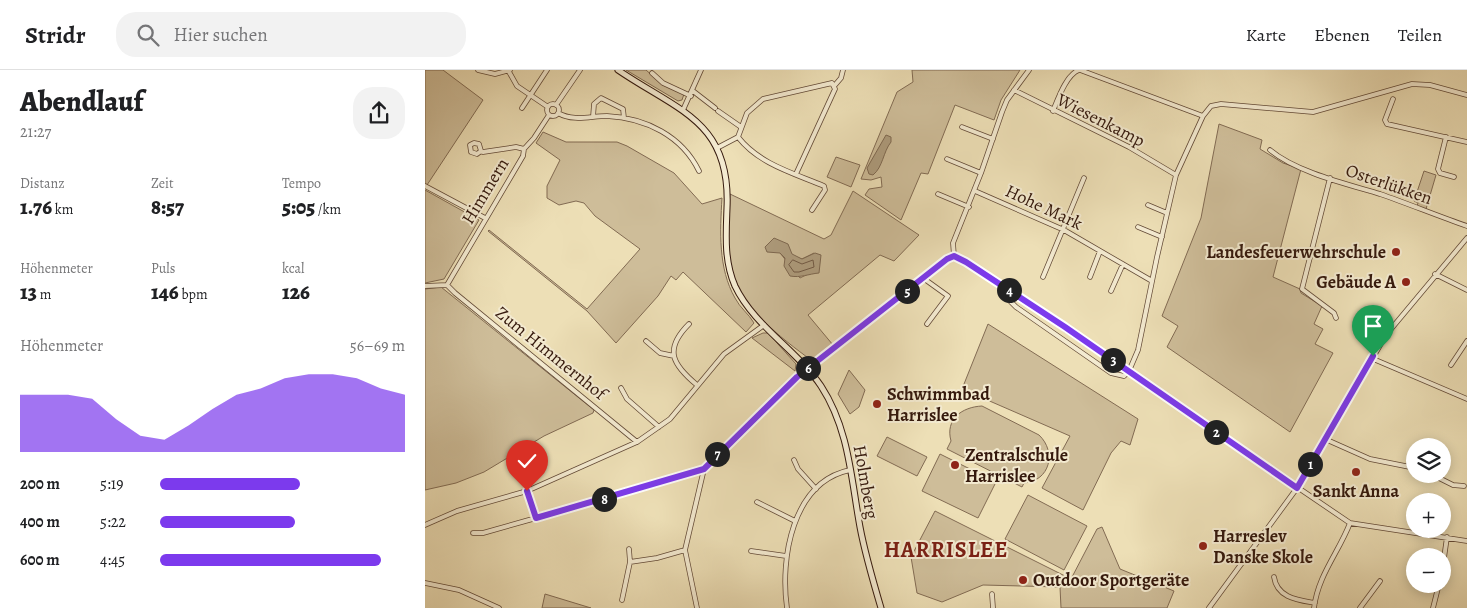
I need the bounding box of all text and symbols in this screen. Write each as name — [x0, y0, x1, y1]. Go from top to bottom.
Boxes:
search box — [116, 12, 466, 57]
text: Stridr — [25, 19, 86, 51]
icon: search — [134, 21, 162, 49]
text: Hier suchen — [174, 22, 268, 48]
text: Karte — [1246, 23, 1286, 47]
text: Ebenen — [1314, 23, 1370, 47]
text: Teilen — [1398, 23, 1442, 47]
text: Abendlauf — [20, 83, 143, 121]
button: share — [353, 87, 405, 139]
street label: Wiesenkamp — [1052, 87, 1149, 152]
text: 21:27 — [20, 121, 51, 143]
street label: Himmern — [456, 153, 514, 229]
street label: Osterlükken — [1342, 158, 1436, 210]
text: Distanz — [20, 174, 65, 193]
text: Zeit — [151, 174, 174, 193]
text: Tempo — [282, 174, 321, 193]
street label: Hohe Mark — [1001, 179, 1087, 235]
text: 1.76 — [20, 193, 52, 221]
text: 8:57 — [151, 193, 184, 221]
text: 5:05 — [282, 193, 315, 221]
text: km — [52, 200, 73, 219]
text: /km — [315, 200, 341, 219]
place label: Landesfeuerwehrschule — [1206, 240, 1386, 264]
marker: Landesfeuerwehrschule — [1390, 246, 1402, 258]
text: Höhenmeter — [20, 259, 93, 278]
text: Puls — [151, 259, 175, 278]
text: kcal — [282, 259, 304, 278]
place label: Gebäude A — [1316, 270, 1397, 294]
marker: Gebäude A — [1400, 276, 1412, 288]
text: 13 — [20, 278, 37, 306]
text: 146 — [151, 278, 179, 306]
text: 126 — [282, 278, 310, 306]
pin: 5 — [895, 278, 919, 304]
pin: 4 — [997, 278, 1021, 302]
text: 4 — [1006, 281, 1013, 300]
text: 5 — [905, 282, 910, 301]
text: m — [37, 285, 51, 304]
text: bpm — [179, 285, 208, 304]
street label: Zum Himmernhof — [491, 301, 614, 407]
pin — [1352, 305, 1394, 356]
icon: arrive — [1359, 312, 1387, 340]
text: Höhenmeter — [20, 335, 103, 357]
text: 56–69 m — [350, 335, 405, 357]
pin: 3 — [1101, 348, 1125, 372]
text: 3 — [1110, 351, 1117, 370]
pin: 6 — [795, 356, 821, 380]
text: 6 — [805, 359, 812, 378]
place label: Schwimmbad Harrislee — [887, 382, 990, 427]
marker: Schwimmbad Harrislee — [871, 398, 883, 410]
pin: 2 — [1203, 420, 1229, 444]
text: 2 — [1213, 423, 1220, 442]
map controls — [1406, 438, 1451, 593]
button: layers — [1406, 438, 1451, 483]
pin — [506, 440, 548, 491]
pin: 7 — [705, 442, 729, 466]
street label: Holmberg — [848, 443, 884, 521]
place label: Zentralschule Harrislee — [965, 443, 1068, 488]
text: 7 — [715, 445, 720, 464]
icon: check — [513, 447, 541, 475]
pin: 1 — [1297, 452, 1323, 476]
text: 1 — [1308, 455, 1313, 474]
marker: Zentralschule Harrislee — [949, 459, 961, 471]
marker: Sankt Anna — [1350, 466, 1362, 478]
text: 200 m — [20, 473, 60, 495]
text: 5:19 — [100, 473, 123, 495]
place label: Sankt Anna — [1313, 479, 1400, 503]
pin: 8 — [591, 486, 617, 512]
text: 8 — [601, 490, 608, 509]
button: + — [1406, 493, 1451, 538]
text: 400 m — [20, 511, 60, 533]
text: 5:22 — [100, 511, 126, 533]
place label: Harreslev Danske Skole — [1213, 524, 1313, 569]
district label: HARRISLEE — [884, 535, 1008, 565]
marker: Harreslev Danske Skole — [1197, 540, 1209, 552]
button: − — [1406, 548, 1451, 593]
text: 600 m — [20, 549, 60, 571]
text: 4:45 — [100, 549, 125, 571]
place label: Outdoor Sportgeräte — [1033, 568, 1189, 592]
marker: Outdoor Sportgeräte — [1017, 574, 1029, 586]

